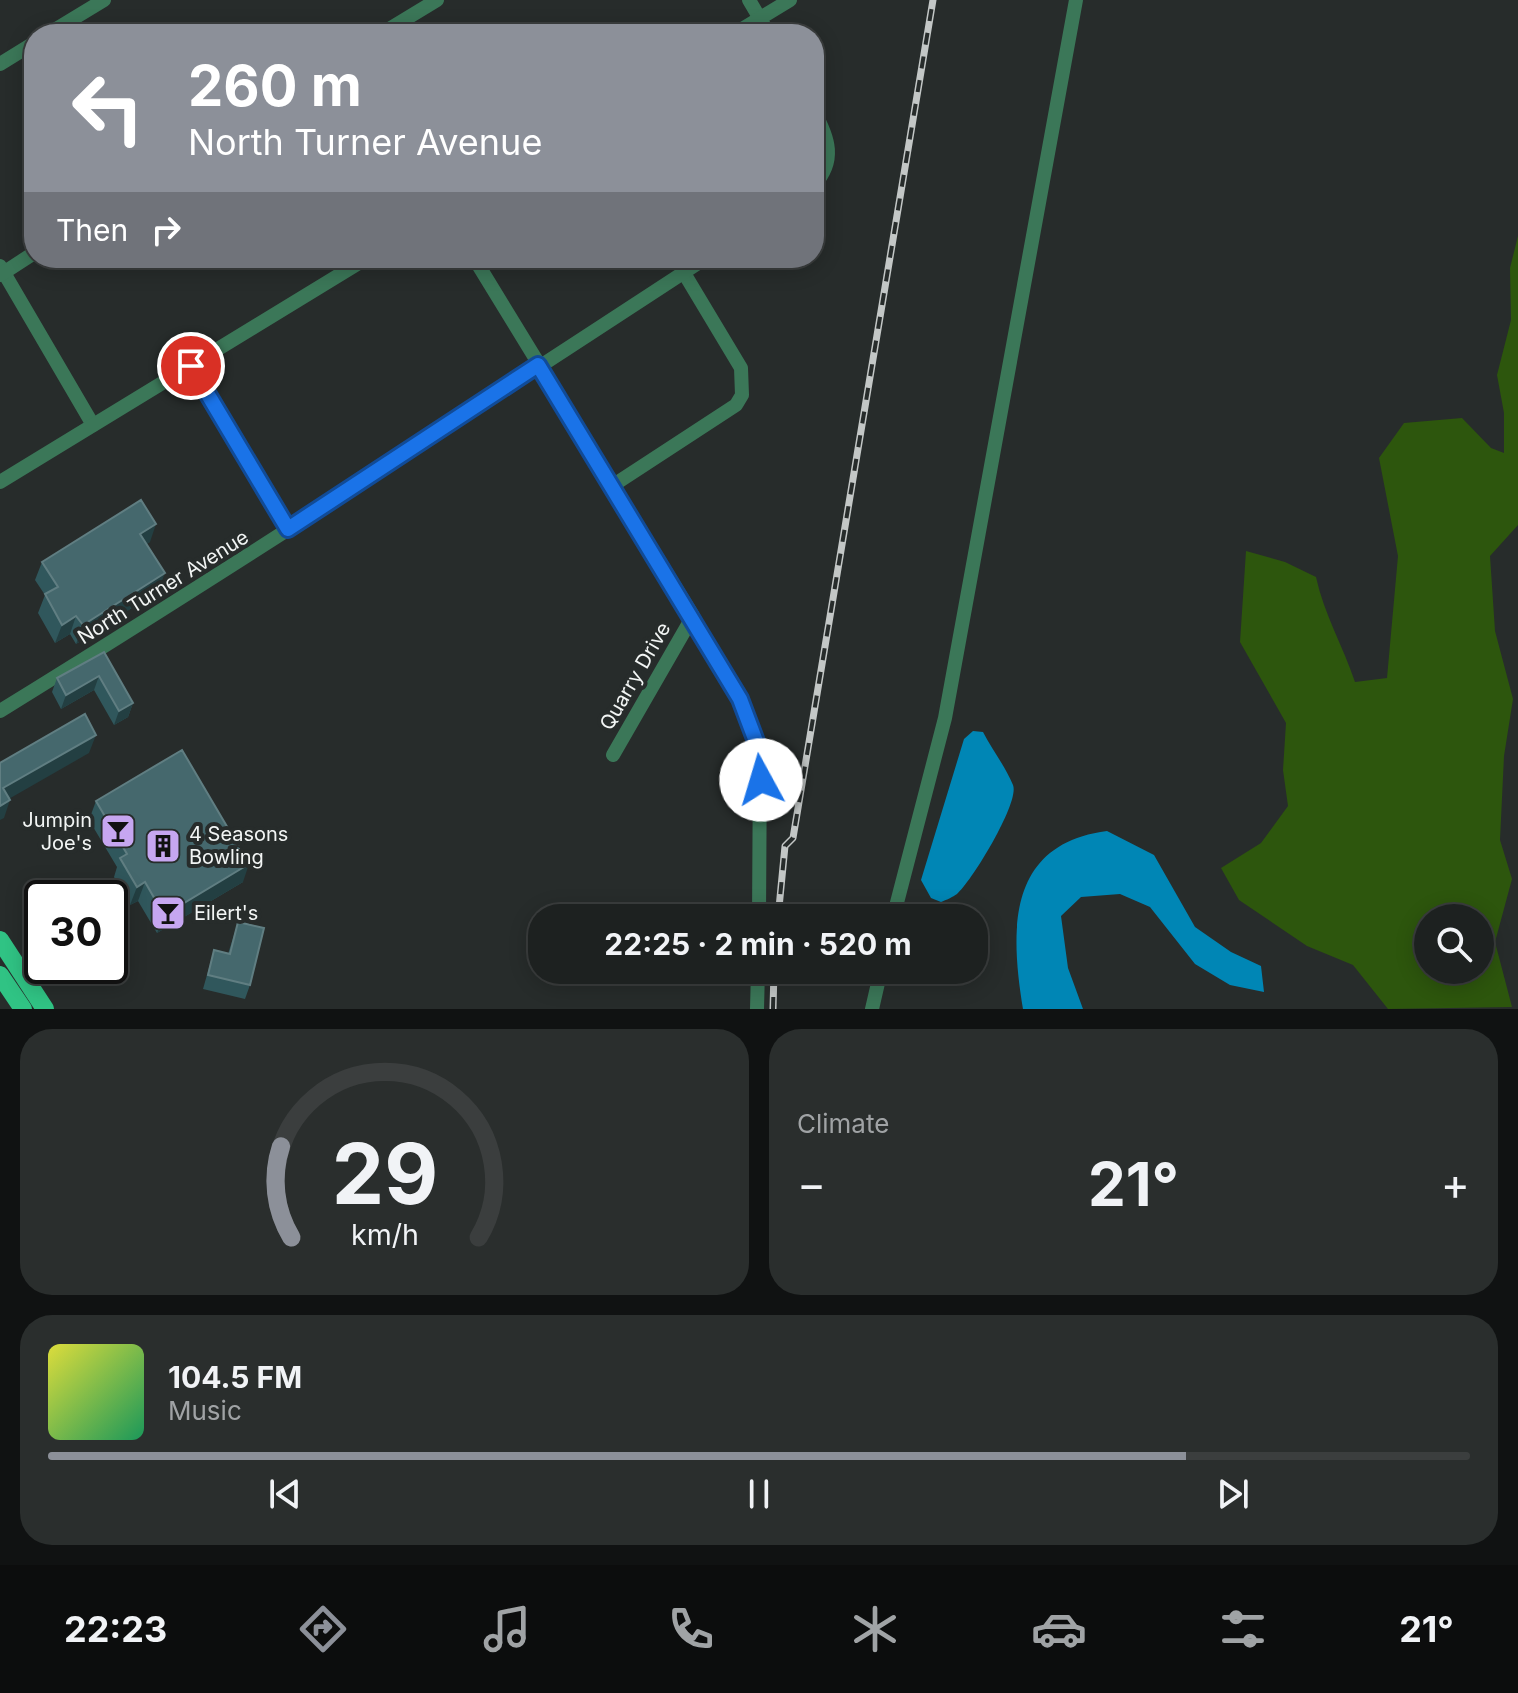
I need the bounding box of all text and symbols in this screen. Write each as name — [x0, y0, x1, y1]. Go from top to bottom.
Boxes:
text: 260 m — [188, 52, 362, 120]
icon: left — [56, 56, 160, 160]
text: North Turner Avenue — [188, 120, 542, 164]
icon: right — [144, 208, 188, 252]
text: Then — [56, 212, 128, 248]
pin — [157, 332, 225, 400]
icon: arrive — [169, 344, 213, 388]
street label: North Turner Avenue — [73, 525, 253, 649]
street label: Quarry Drive — [594, 618, 676, 734]
position arrow — [719, 738, 803, 822]
place label: Jumpin Joe's — [22, 808, 92, 855]
bar icon: Jumpin Joe's — [99, 812, 137, 850]
place label: 4 Seasons Bowling — [189, 822, 288, 869]
building icon: 4 Seasons Bowling — [144, 827, 182, 865]
speed limit sign: 30 — [24, 880, 128, 984]
bar icon: Eilert's — [149, 894, 187, 932]
place label: Eilert's — [194, 901, 258, 925]
map controls — [1414, 904, 1494, 984]
button: search — [1414, 904, 1494, 984]
text: 22:25 · 2 min · 520 m — [604, 926, 912, 962]
text: Climate — [797, 1108, 889, 1139]
text: 29 — [331, 1123, 438, 1224]
text: 21° — [1088, 1148, 1179, 1220]
text: − — [797, 1157, 826, 1211]
text: + — [1441, 1157, 1470, 1211]
text: km/h — [351, 1217, 418, 1252]
text: 104.5 FM — [168, 1359, 302, 1395]
text: Music — [168, 1395, 242, 1426]
icon: previous — [263, 1472, 307, 1516]
icon: pause — [737, 1472, 781, 1516]
icon: next — [1211, 1472, 1255, 1516]
icon: directions — [295, 1601, 351, 1657]
icon: music — [479, 1601, 535, 1657]
icon: phone — [663, 1601, 719, 1657]
icon: climate — [847, 1601, 903, 1657]
icon: car — [1031, 1601, 1087, 1657]
icon: filters — [1215, 1601, 1271, 1657]
text: 22:23 — [64, 1607, 167, 1651]
text: 21° — [1399, 1607, 1454, 1651]

